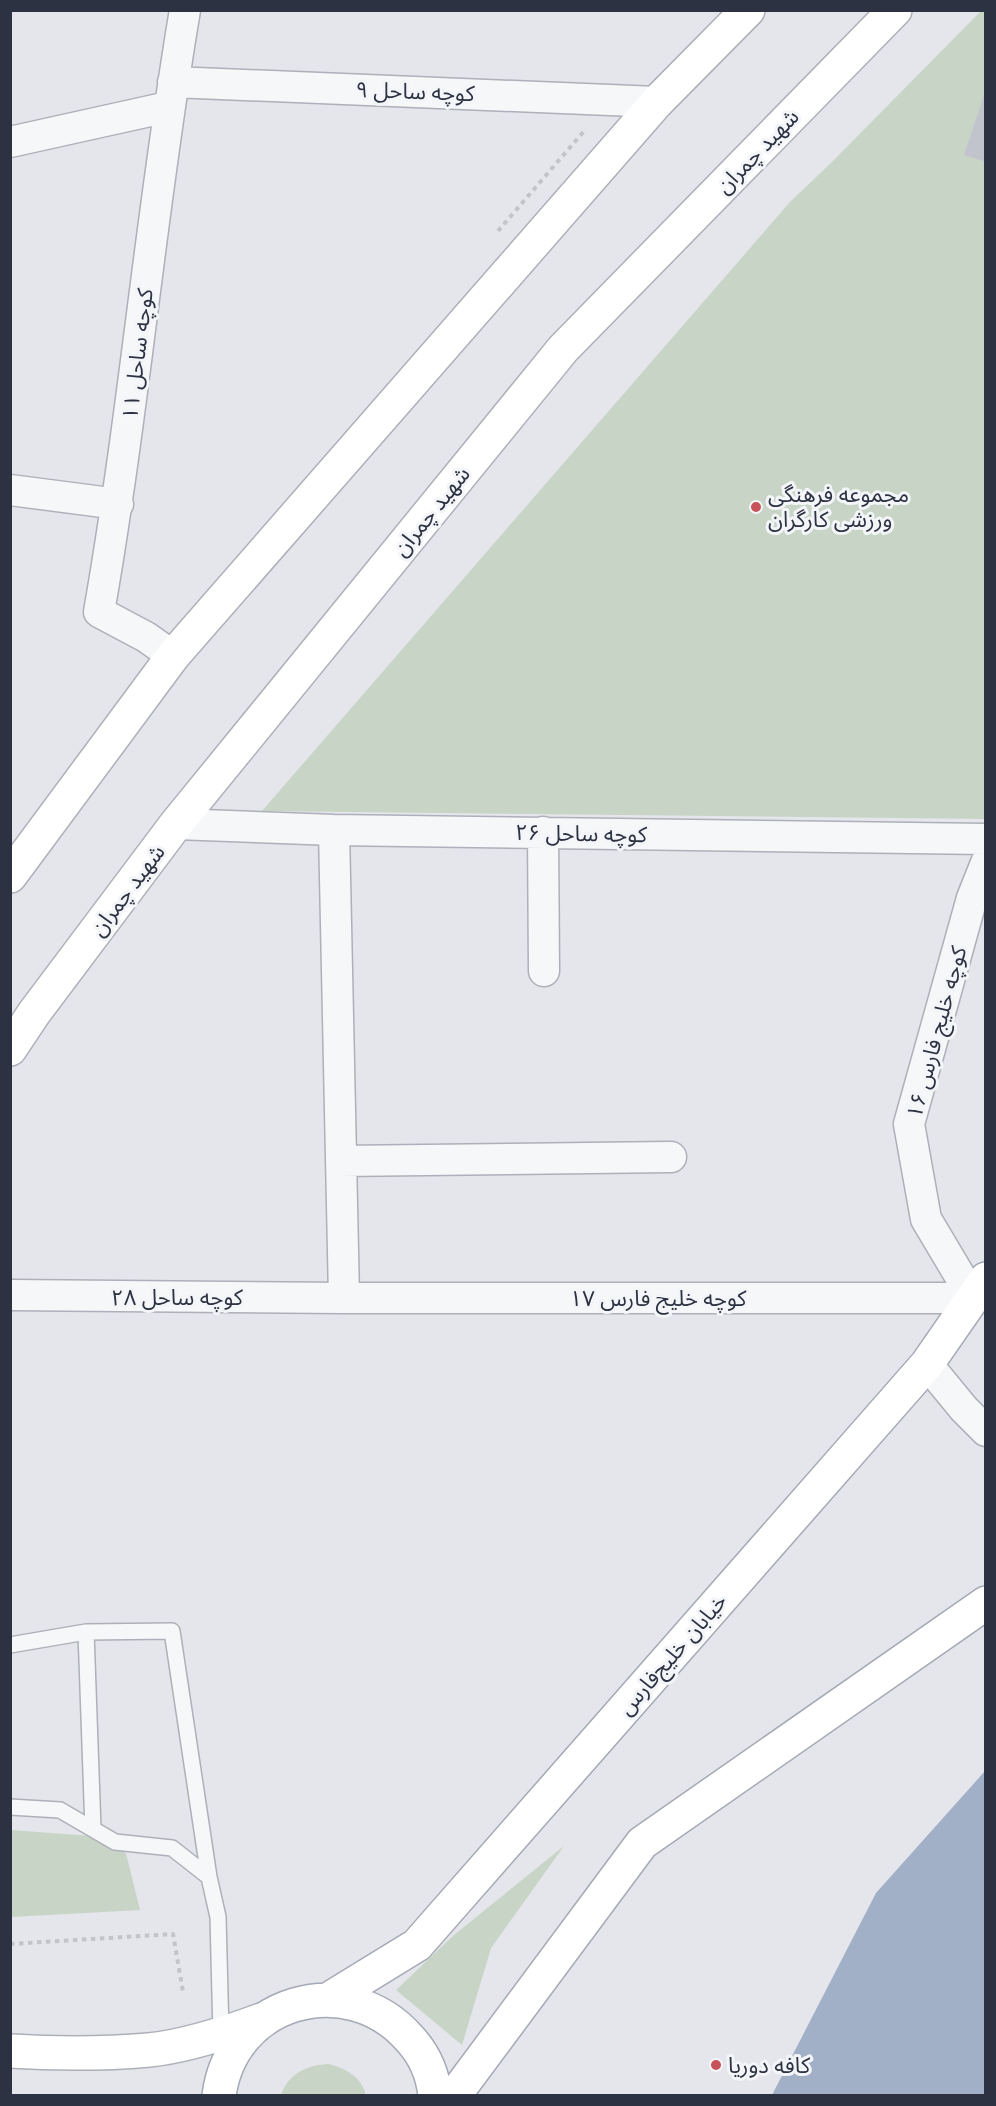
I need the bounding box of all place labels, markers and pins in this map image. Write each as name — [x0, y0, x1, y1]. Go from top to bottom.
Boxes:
place label: مجموعه فرهنگی ورزشی کارگران — [768, 481, 909, 533]
marker: مجموعه فرهنگی ورزشی کارگران — [749, 500, 763, 514]
place label: کافه دوریا — [728, 2052, 811, 2079]
marker: کافه دوریا — [709, 2058, 723, 2072]

